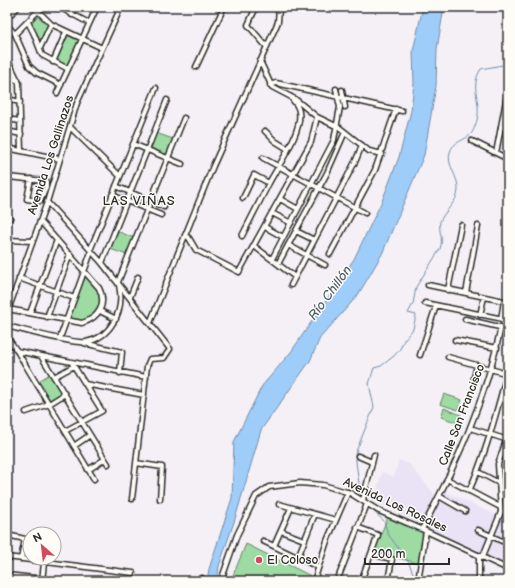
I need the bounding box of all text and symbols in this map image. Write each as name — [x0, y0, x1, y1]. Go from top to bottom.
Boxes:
street label: Avenida Los Gallinazos — [25, 93, 77, 217]
district label: LAS VIÑAS — [102, 192, 176, 209]
water label: Río Chillón — [305, 263, 355, 323]
street label: Calle San Francisco — [436, 362, 488, 468]
street label: Avenida Los Rosales — [341, 474, 449, 536]
north arrow — [22, 526, 62, 566]
text: N — [31, 530, 44, 545]
scale bar — [365, 540, 449, 566]
text: 200 m — [371, 547, 405, 562]
place label: El Coloso — [267, 553, 319, 568]
marker: El Coloso — [254, 555, 264, 565]

